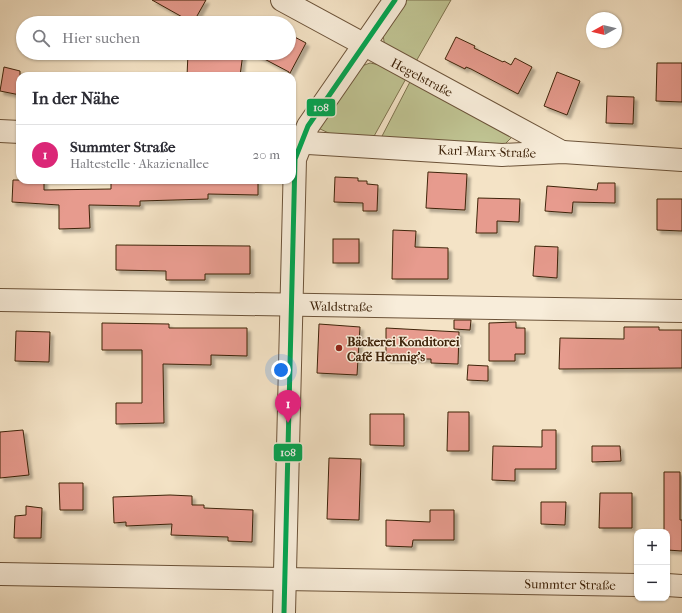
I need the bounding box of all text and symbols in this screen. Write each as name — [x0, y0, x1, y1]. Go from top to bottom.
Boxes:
north arrow — [586, 12, 622, 48]
search box — [16, 16, 296, 60]
icon: search — [30, 27, 52, 49]
text: Hier suchen — [62, 29, 140, 47]
street label: Hegelstraße — [388, 55, 456, 100]
text: In der Nähe — [32, 88, 119, 108]
line badge: 108 — [306, 98, 336, 117]
text: 108 — [313, 101, 329, 114]
text: Summter Straße — [70, 138, 175, 156]
street label: Karl-Marx-Straße — [438, 142, 537, 161]
text: 1 — [43, 147, 47, 162]
text: 20 m — [253, 147, 280, 162]
text: Haltestelle · Akazienallee — [70, 156, 209, 171]
street label: Waldstraße — [308, 298, 373, 315]
place label: Bäckerei Konditorei Café Hennig's — [347, 334, 460, 365]
marker: Bäckerei Konditorei Café Hennig's — [334, 343, 344, 353]
your location — [271, 360, 291, 380]
pin: 1 — [275, 390, 301, 423]
line badge: 108 — [273, 443, 303, 462]
text: 108 — [280, 446, 296, 459]
map controls — [634, 529, 670, 601]
button: + — [634, 529, 670, 565]
button: − — [634, 565, 670, 601]
street label: Summter Straße — [524, 576, 616, 593]

